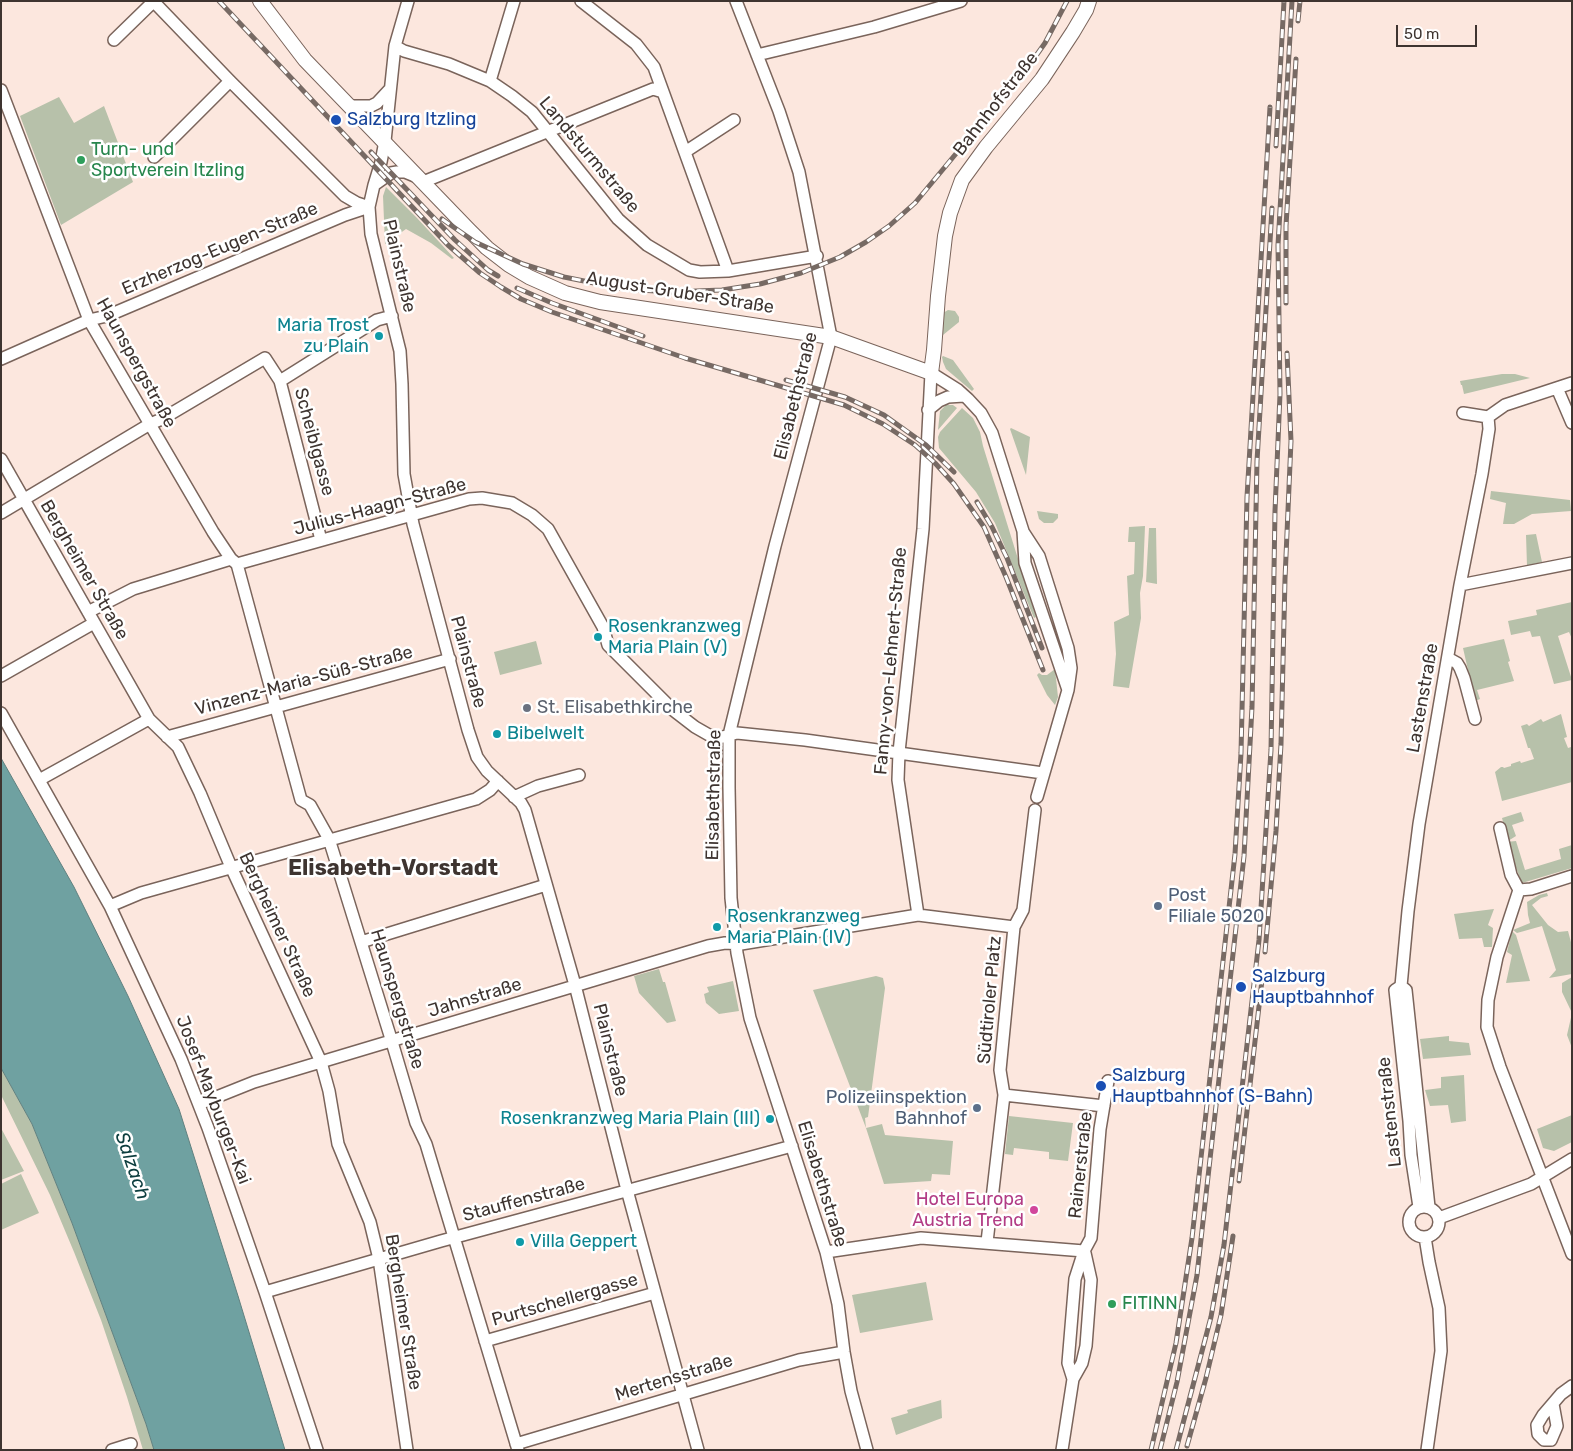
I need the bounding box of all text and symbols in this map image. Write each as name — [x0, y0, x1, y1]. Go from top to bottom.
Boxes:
scale bar — [1398, 15, 1479, 47]
text: 50 m — [1404, 25, 1439, 43]
street label: Bahnhofstraße — [949, 48, 1043, 160]
street label: Landsturmstraße — [534, 92, 644, 218]
place label: Salzburg Itzling — [347, 109, 477, 131]
marker: Salzburg Itzling — [329, 113, 343, 127]
place label: Turn- und Sportverein Itzling — [91, 139, 245, 182]
marker: Turn- und Sportverein Itzling — [75, 154, 87, 166]
street label: Erzherzog-Eugen-Straße — [119, 198, 321, 300]
street label: Plainstraße — [378, 217, 420, 315]
street label: August-Gruber-Straße — [585, 267, 775, 319]
street label: Haunspergstraße — [91, 294, 181, 432]
place label: Maria Trost zu Plain — [277, 315, 369, 358]
marker: Maria Trost zu Plain — [373, 330, 385, 342]
street label: Elisabethstraße — [770, 330, 822, 462]
street label: Scheiblgasse — [289, 386, 339, 498]
street label: Julius-Haagn-Straße — [291, 474, 469, 540]
street label: Bergheimer Straße — [35, 496, 133, 644]
street label: Fanny-von-Lehnert-Straße — [870, 546, 912, 776]
street label: Plainstraße — [445, 613, 491, 711]
place label: Rosenkranzweg Maria Plain (V) — [608, 616, 741, 659]
marker: Rosenkranzweg Maria Plain (V) — [592, 631, 604, 643]
street label: Vinzenz-Maria-Süß-Straße — [193, 641, 415, 721]
street label: Lastenstraße — [1403, 642, 1443, 754]
place label: St. Elisabethkirche — [537, 697, 693, 719]
marker: St. Elisabethkirche — [521, 702, 533, 714]
place label: Bibelwelt — [507, 723, 584, 745]
marker: Bibelwelt — [491, 728, 503, 740]
street label: Elisabethstraße — [702, 729, 726, 861]
street label: Bergheimer Straße — [234, 849, 320, 1001]
district label: Elisabeth-Vorstadt — [288, 856, 498, 882]
place label: Post Filiale 5020 — [1168, 885, 1265, 928]
marker: Post Filiale 5020 — [1152, 900, 1164, 912]
place label: Rosenkranzweg Maria Plain (IV) — [727, 906, 860, 949]
marker: Rosenkranzweg Maria Plain (IV) — [711, 921, 723, 933]
street label: Haunspergstraße — [365, 926, 429, 1072]
street label: Südtiroler Platz — [974, 935, 1006, 1065]
place label: Salzburg Hauptbahnhof — [1252, 966, 1374, 1009]
street label: Jahnstraße — [426, 974, 524, 1022]
marker: Salzburg Hauptbahnhof — [1234, 980, 1248, 994]
street label: Plainstraße — [588, 1001, 632, 1099]
street label: Josef-Mayburger-Kai — [171, 1013, 255, 1187]
street label: Lastenstraße — [1373, 1056, 1407, 1168]
place label: Salzburg Hauptbahnhof (S-Bahn) — [1112, 1065, 1313, 1108]
marker: Salzburg Hauptbahnhof (S-Bahn) — [1094, 1079, 1108, 1093]
place label: Polizeiinspektion Bahnhof — [826, 1087, 967, 1130]
marker: Polizeiinspektion Bahnhof — [971, 1102, 983, 1114]
place label: Rosenkranzweg Maria Plain (III) — [500, 1108, 760, 1130]
street label: Rainerstraße — [1065, 1110, 1097, 1220]
marker: Rosenkranzweg Maria Plain (III) — [764, 1113, 776, 1125]
street label: Elisabethstraße — [793, 1118, 851, 1250]
water label: Salzach — [110, 1129, 154, 1203]
street label: Stauffenstraße — [460, 1173, 588, 1227]
place label: Hotel Europa Austria Trend — [912, 1189, 1024, 1232]
marker: Hotel Europa Austria Trend — [1028, 1204, 1040, 1216]
place label: Villa Geppert — [530, 1231, 637, 1253]
street label: Bergheimer Straße — [380, 1232, 426, 1392]
marker: Villa Geppert — [514, 1236, 526, 1248]
street label: Purtschellergasse — [489, 1269, 641, 1331]
place label: FITINN — [1122, 1293, 1178, 1315]
marker: FITINN — [1106, 1298, 1118, 1310]
street label: Mertensstraße — [613, 1350, 735, 1406]

